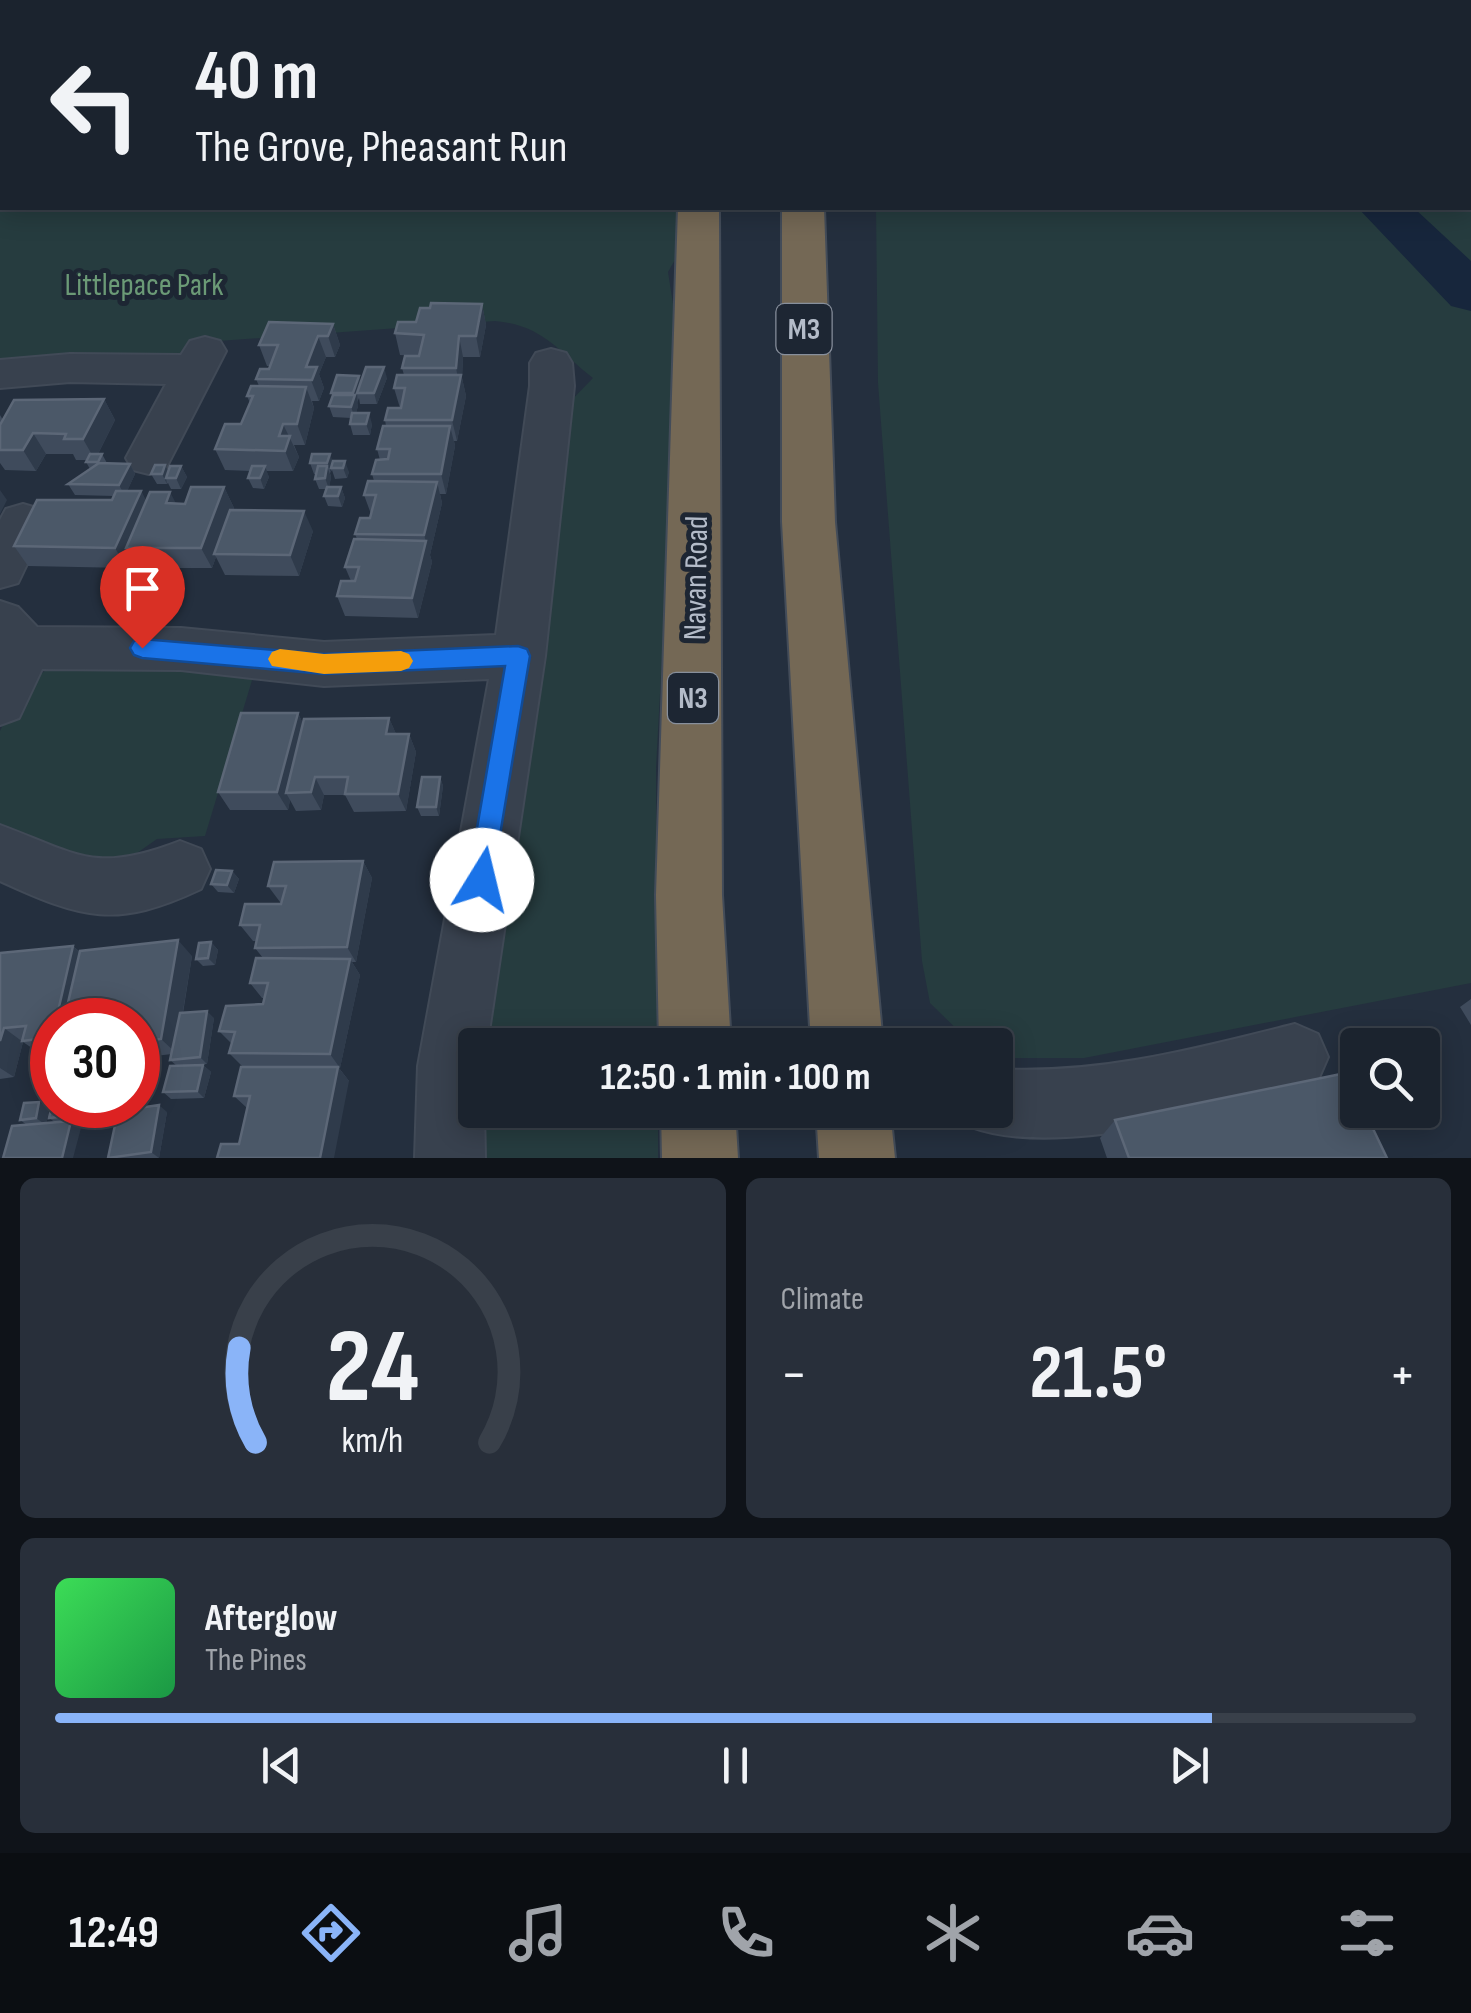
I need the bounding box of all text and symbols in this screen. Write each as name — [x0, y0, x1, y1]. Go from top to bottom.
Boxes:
text: 40 m — [195, 35, 318, 119]
icon: left — [30, 40, 160, 170]
text: The Grove, Pheasant Run — [195, 120, 568, 175]
park label: Littlepace Park — [64, 266, 224, 305]
road number: M3 — [776, 304, 832, 354]
street label: Navan Road — [676, 515, 717, 641]
pin — [100, 546, 185, 649]
icon: arrive — [115, 561, 170, 616]
road number: N3 — [668, 673, 718, 723]
position arrow — [430, 828, 534, 932]
speed limit sign: 30 — [30, 998, 160, 1128]
map controls — [1340, 1028, 1440, 1128]
button: search — [1340, 1028, 1440, 1128]
text: 12:50 · 1 min · 100 m — [601, 1055, 870, 1100]
text: Climate — [781, 1280, 864, 1319]
text: 24 — [326, 1306, 420, 1431]
text: 21.5° — [1029, 1329, 1167, 1420]
text: − — [781, 1342, 807, 1409]
text: + — [1389, 1342, 1416, 1409]
text: km/h — [342, 1420, 404, 1463]
text: Afterglow — [205, 1596, 338, 1641]
text: The Pines — [205, 1641, 307, 1680]
icon: previous — [254, 1738, 309, 1793]
icon: pause — [708, 1738, 763, 1793]
icon: next — [1162, 1738, 1217, 1793]
icon: directions — [296, 1898, 366, 1968]
icon: music — [503, 1898, 573, 1968]
icon: phone — [711, 1898, 781, 1968]
icon: climate — [918, 1898, 988, 1968]
icon: car — [1125, 1898, 1195, 1968]
icon: filters — [1332, 1898, 1402, 1968]
text: 12:49 — [69, 1906, 159, 1961]

